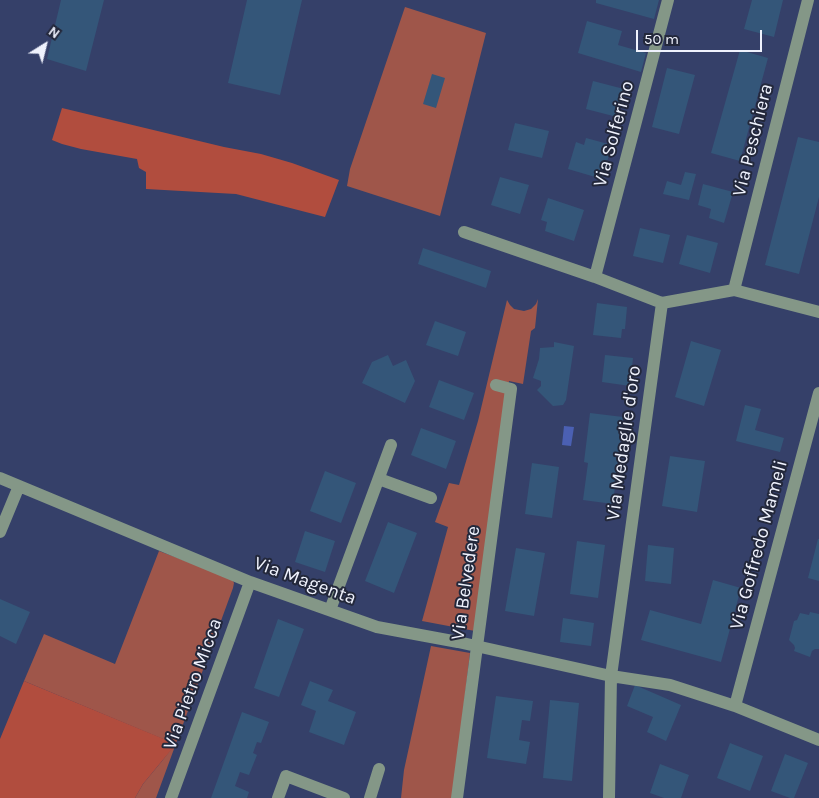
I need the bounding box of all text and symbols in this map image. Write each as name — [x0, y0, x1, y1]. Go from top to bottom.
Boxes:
north arrow — [20, 20, 70, 70]
scale bar — [639, 20, 765, 52]
text: N — [45, 23, 63, 42]
text: 50 m — [644, 30, 679, 48]
street label: Via Solferino — [589, 78, 639, 190]
street label: Via Peschiera — [728, 81, 778, 199]
street label: Via Medaglie d'oro — [602, 364, 646, 522]
street label: Via Goffredo Mameli — [725, 458, 793, 632]
street label: Via Belvedere — [447, 524, 485, 642]
street label: Via Magenta — [251, 552, 359, 610]
street label: Via Pietro Micca — [159, 615, 227, 753]

